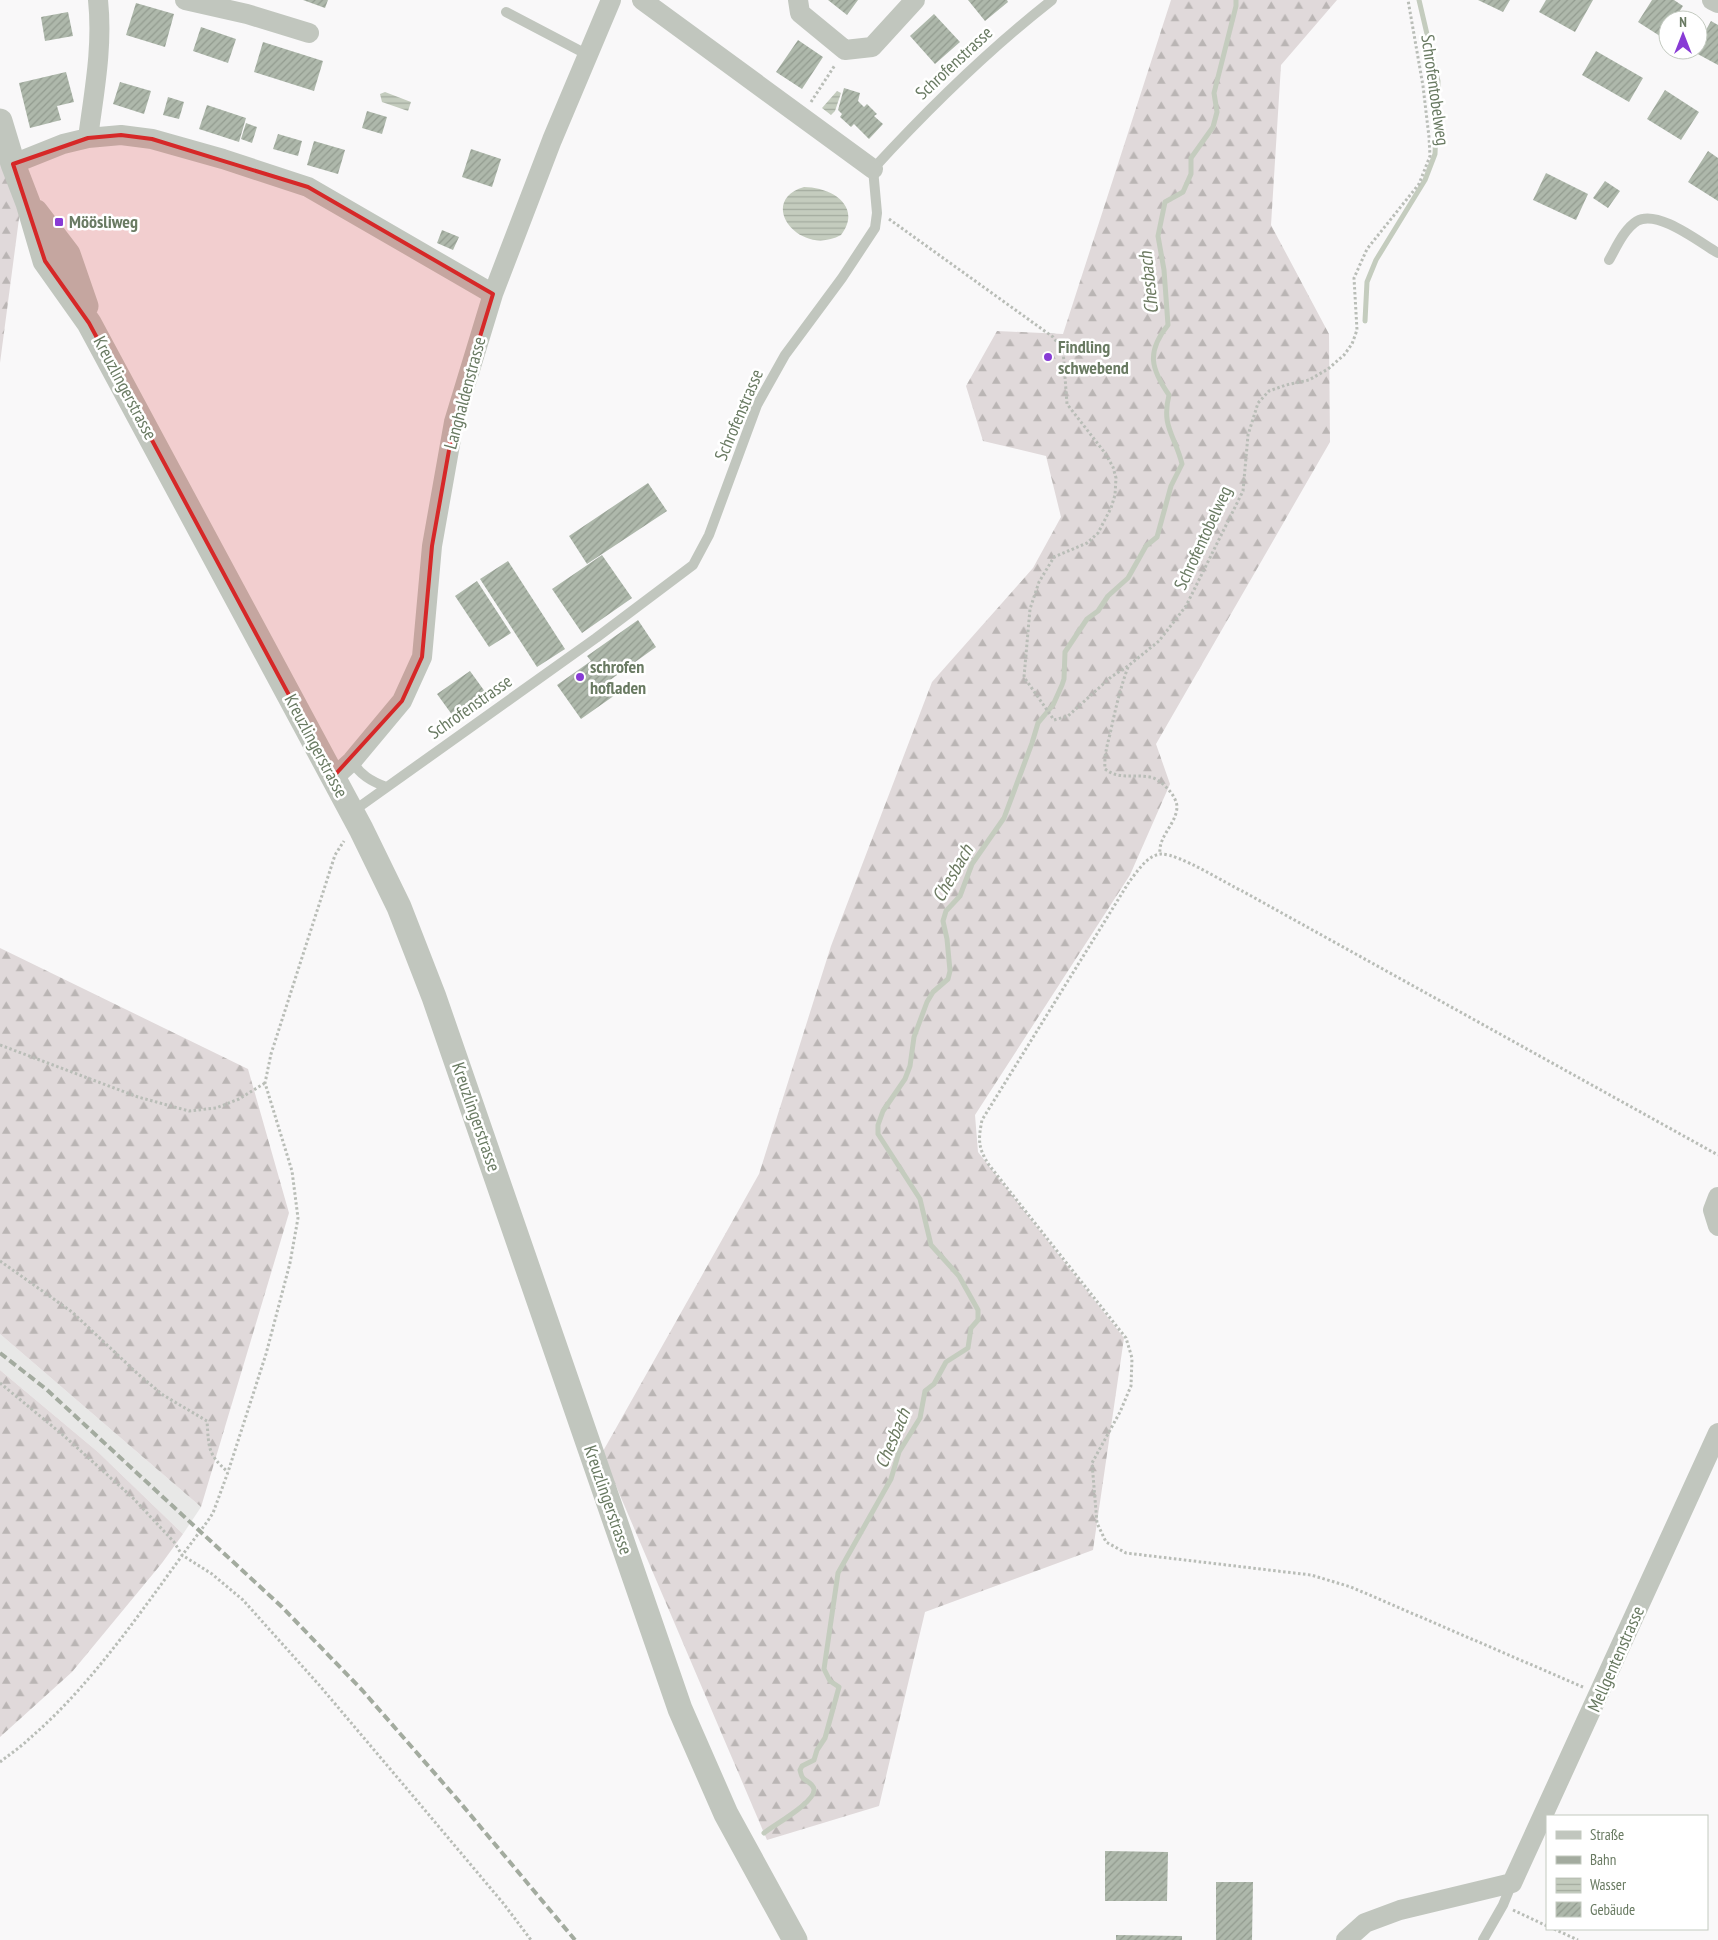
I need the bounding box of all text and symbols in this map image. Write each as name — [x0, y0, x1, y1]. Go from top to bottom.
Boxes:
north arrow — [1658, 10, 1708, 60]
text: N — [1679, 13, 1687, 31]
street label: Schrofenstrasse — [910, 21, 997, 104]
street label: Schrofentobelweg — [1416, 33, 1455, 147]
place label: Möösliweg — [69, 210, 138, 233]
marker: Möösliweg — [53, 216, 65, 228]
water label: Chesbach — [1133, 249, 1163, 315]
street label: Kreuzlingerstrasse — [89, 332, 162, 444]
street label: Langhaldenstrasse — [438, 334, 491, 452]
place label: Findling schwebend — [1058, 335, 1129, 379]
marker: Findling schwebend — [1042, 351, 1054, 363]
street label: Schrofenstrasse — [709, 366, 768, 464]
street label: Schrofentobelweg — [1168, 482, 1237, 593]
place label: schrofen hofladen — [590, 655, 646, 699]
street label: Schrofenstrasse — [423, 669, 516, 744]
marker: schrofen hofladen — [574, 671, 586, 683]
street label: Kreuzlingerstrasse — [280, 690, 353, 802]
water label: Chesbach — [926, 839, 979, 906]
street label: Kreuzlingerstrasse — [447, 1059, 506, 1175]
water label: Chesbach — [869, 1403, 916, 1471]
street label: Kreuzlingerstrasse — [579, 1442, 638, 1558]
street label: Mellgentenstrasse — [1582, 1602, 1649, 1715]
legend — [1546, 1815, 1708, 1930]
text: Straße — [1590, 1825, 1624, 1844]
text: Bahn — [1590, 1850, 1616, 1869]
text: Wasser — [1590, 1875, 1627, 1894]
text: Gebäude — [1590, 1900, 1635, 1919]

